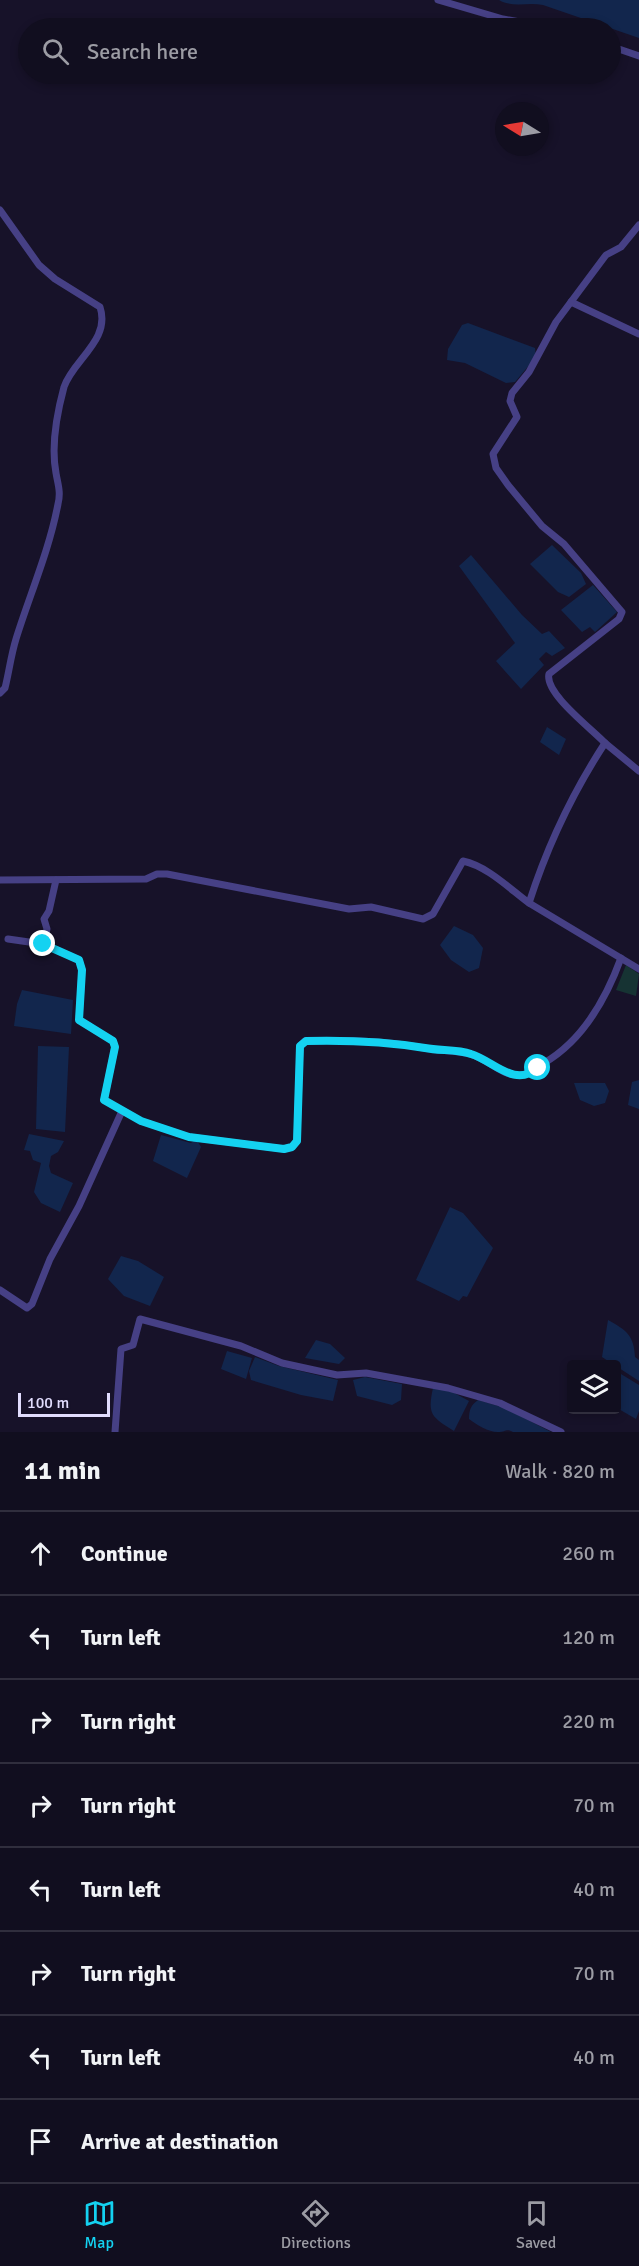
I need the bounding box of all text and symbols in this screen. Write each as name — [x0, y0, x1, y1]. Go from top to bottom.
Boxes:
search box — [18, 18, 621, 84]
icon: search — [39, 35, 72, 68]
text: Search here — [87, 38, 198, 65]
north arrow — [495, 102, 549, 156]
route end — [29, 930, 55, 956]
route start — [524, 1054, 550, 1080]
map controls — [567, 1360, 621, 1414]
button: layers — [567, 1360, 621, 1414]
scale bar — [18, 1390, 110, 1418]
text: 100 m — [27, 1393, 69, 1413]
text: 11 min — [24, 1455, 101, 1487]
text: Walk · 820 m — [505, 1459, 615, 1484]
icon: ahead — [24, 1537, 57, 1570]
text: Continue — [81, 1540, 168, 1567]
text: 260 m — [562, 1541, 615, 1566]
icon: left — [24, 1621, 57, 1654]
text: Turn left — [81, 1624, 161, 1651]
text: 120 m — [562, 1625, 615, 1650]
icon: right — [24, 1705, 57, 1738]
text: Turn right — [81, 1708, 176, 1735]
text: 220 m — [562, 1709, 615, 1734]
icon: right — [24, 1789, 57, 1822]
text: Turn right — [81, 1792, 176, 1819]
text: 70 m — [573, 1793, 615, 1818]
icon: left — [24, 1873, 57, 1906]
text: Turn left — [81, 1876, 161, 1903]
text: 40 m — [573, 1877, 615, 1902]
icon: right — [24, 1957, 57, 1990]
text: Turn right — [81, 1960, 176, 1987]
text: 70 m — [573, 1961, 615, 1986]
icon: left — [24, 2041, 57, 2074]
text: Turn left — [81, 2044, 161, 2071]
text: 40 m — [573, 2045, 615, 2070]
icon: arrive — [24, 2125, 57, 2158]
text: Arrive at destination — [81, 2128, 278, 2155]
tab: Map — [83, 2197, 116, 2253]
tab: Directions — [281, 2197, 351, 2253]
tab: Saved — [516, 2197, 556, 2253]

